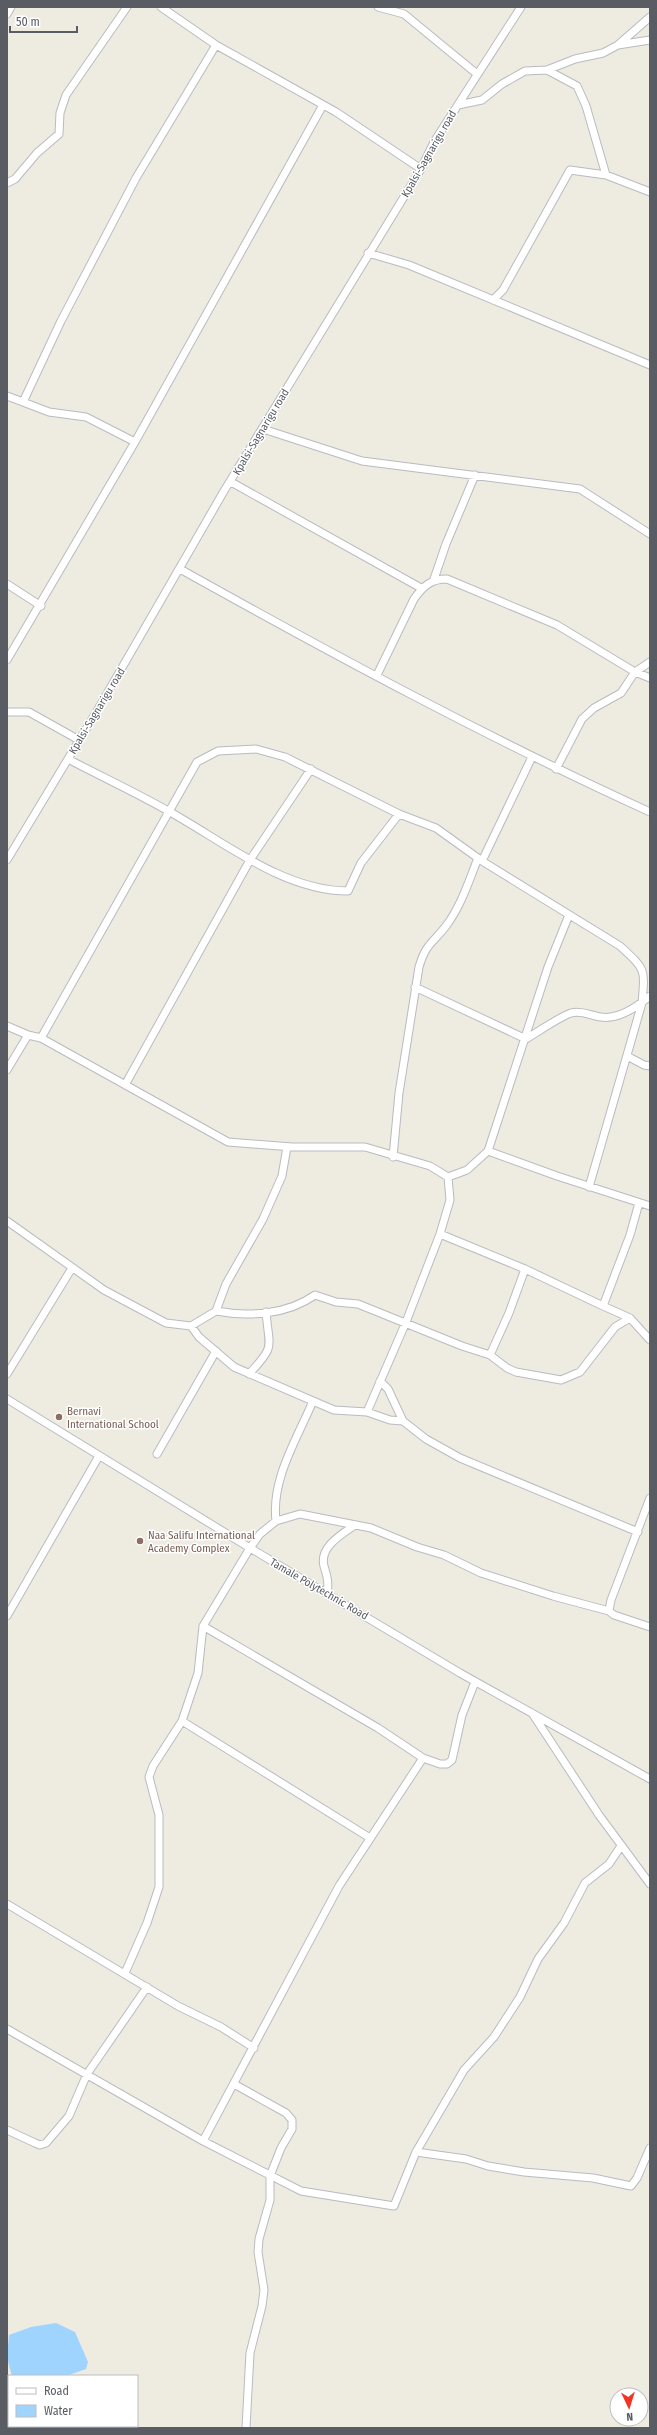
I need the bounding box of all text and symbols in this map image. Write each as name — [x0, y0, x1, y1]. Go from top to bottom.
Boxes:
scale bar — [10, 8, 77, 34]
text: 50 m — [16, 15, 40, 29]
street label: Kpalsi-Sagnarigu road — [399, 108, 459, 200]
street label: Kpalsi-Sagnarigu road — [230, 386, 292, 478]
street label: Kpalsi-Sagnarigu road — [66, 665, 128, 757]
place label: Bernavi International School — [67, 1405, 159, 1431]
marker: Bernavi International School — [54, 1412, 64, 1422]
place label: Naa Salifu International Academy Complex — [148, 1529, 255, 1555]
marker: Naa Salifu International Academy Complex — [135, 1536, 145, 1546]
street label: Tamale Polytechnic Road — [267, 1555, 371, 1623]
legend — [8, 2375, 138, 2427]
text: Road — [44, 2384, 69, 2398]
north arrow — [609, 2387, 649, 2427]
text: Water — [44, 2404, 73, 2418]
text: N — [626, 2410, 633, 2423]

